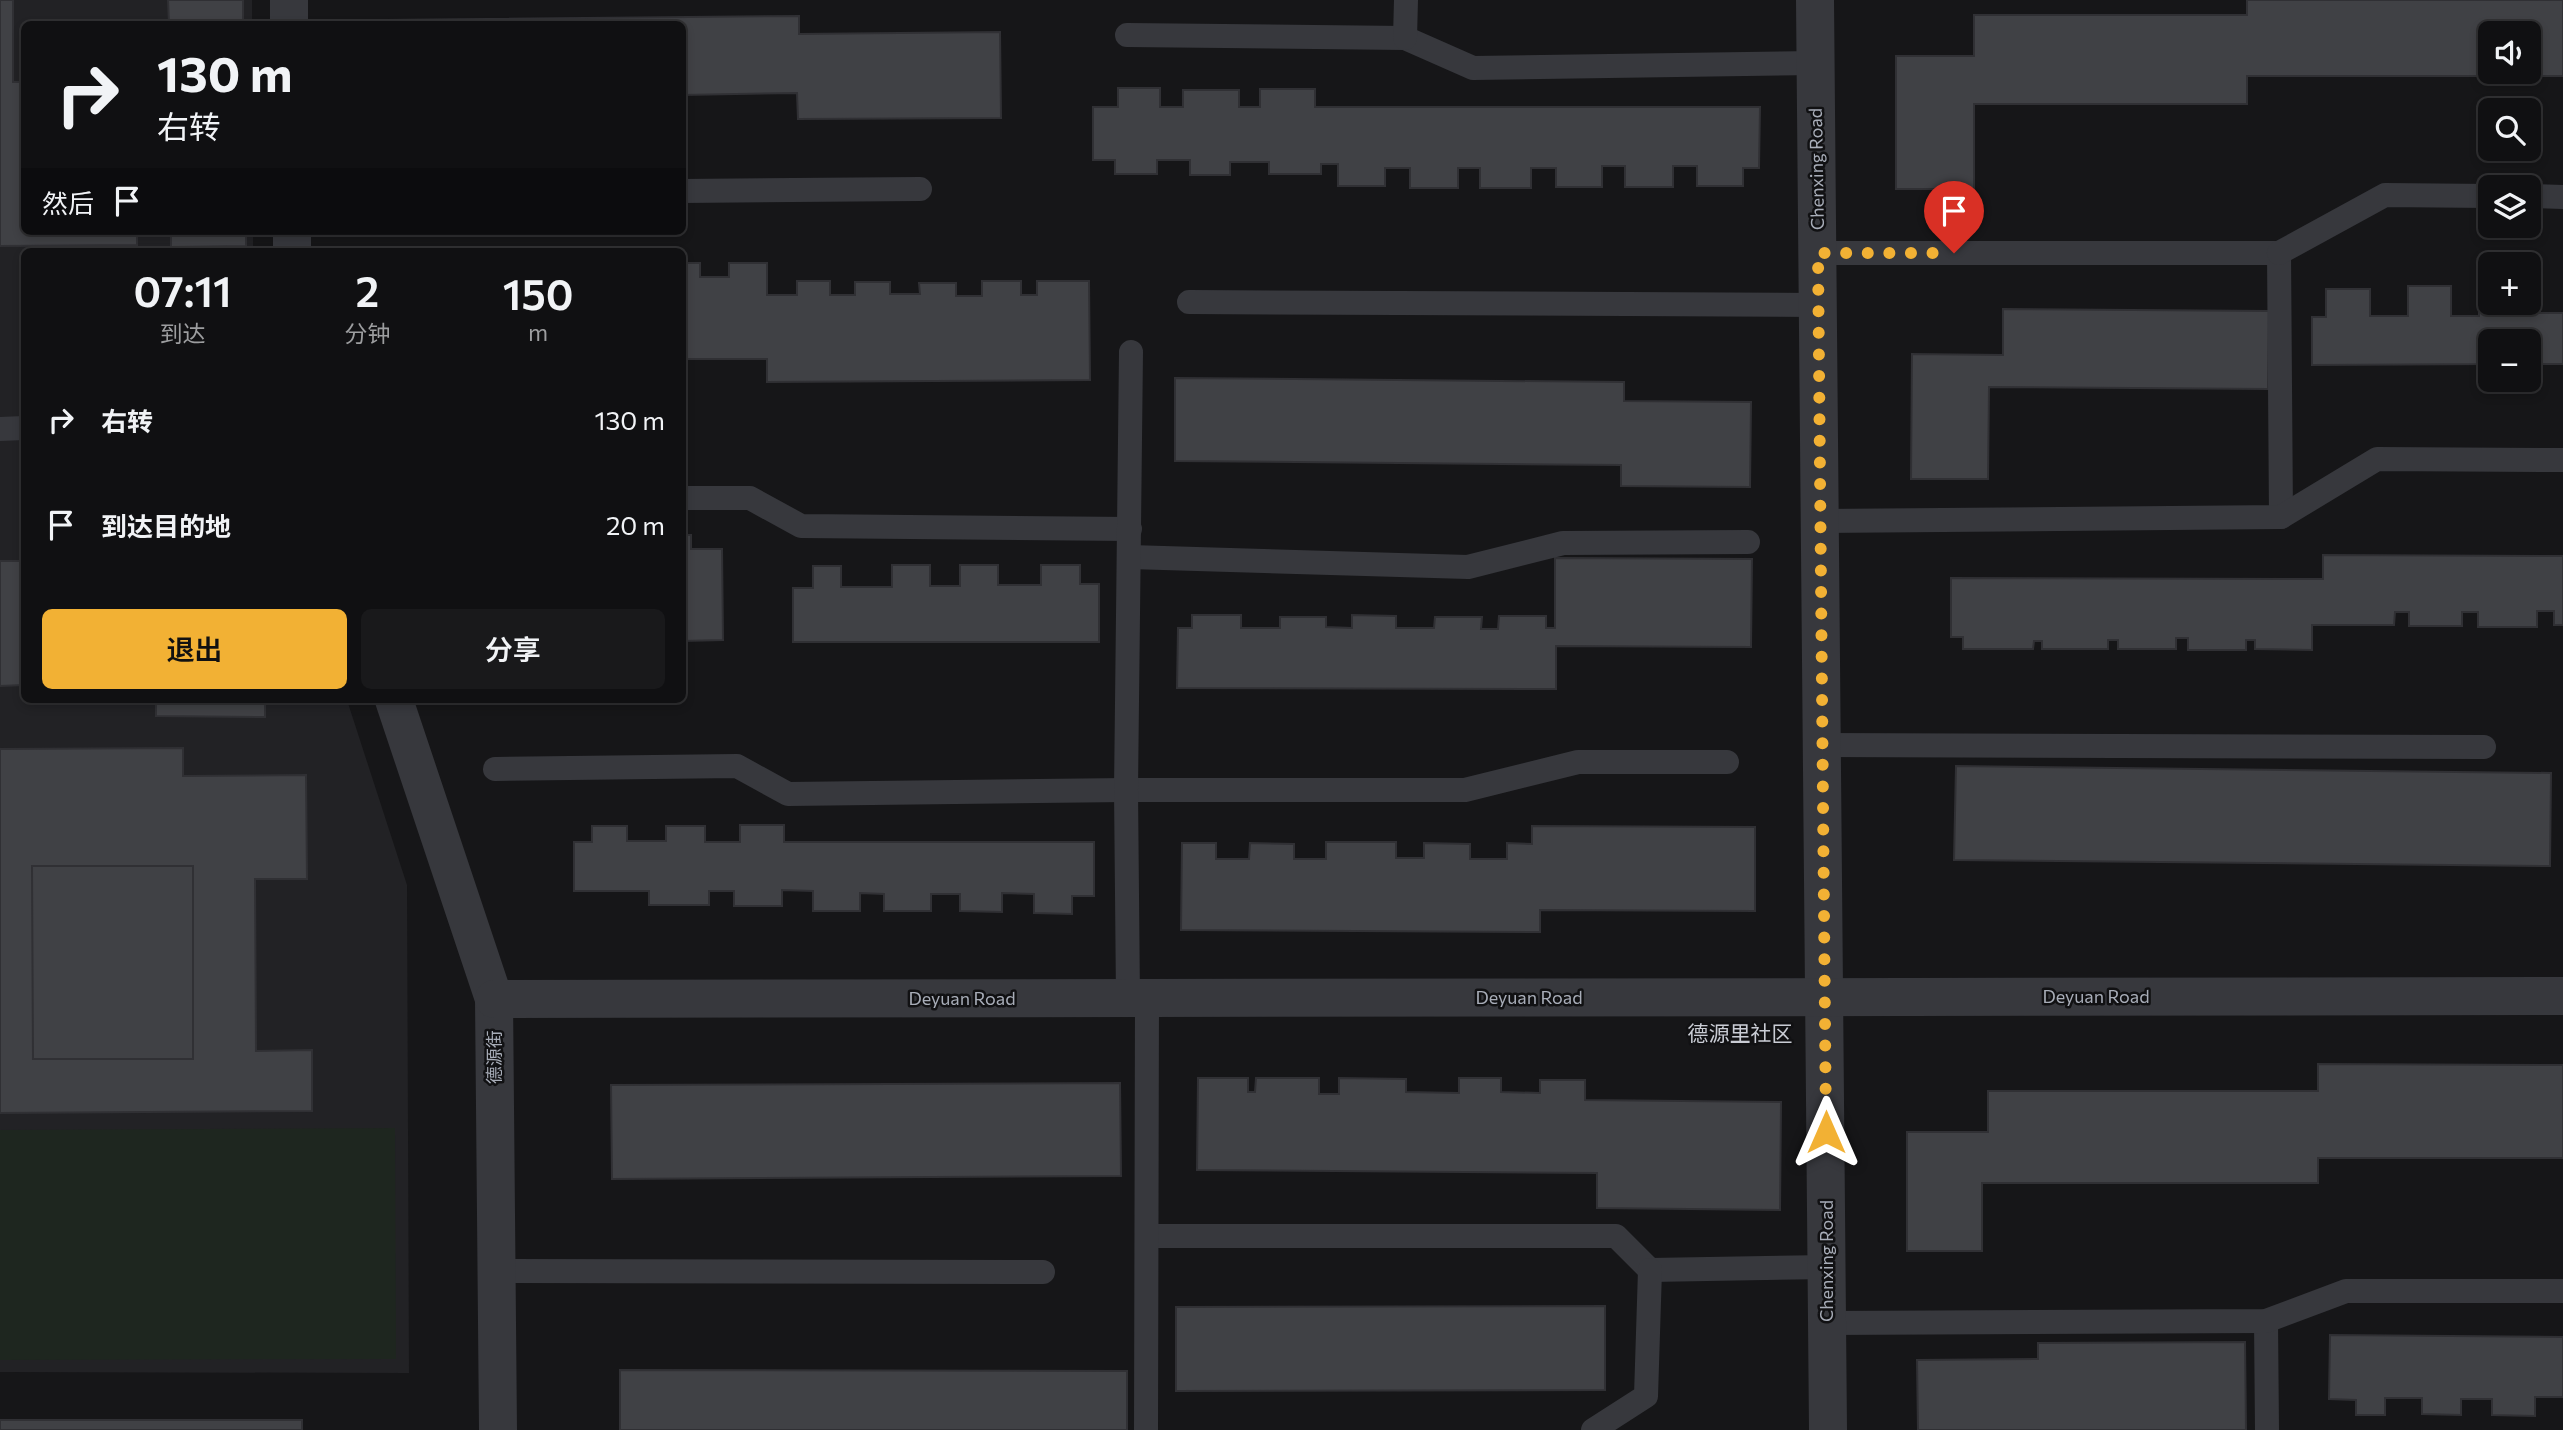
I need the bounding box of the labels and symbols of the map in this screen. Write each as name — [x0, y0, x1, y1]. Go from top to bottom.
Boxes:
street label: Chenxing Road — [1804, 108, 1828, 230]
pin — [1924, 181, 1984, 253]
street label: Deyuan Road — [2042, 985, 2150, 1007]
street label: Deyuan Road — [1475, 986, 1583, 1008]
street label: Deyuan Road — [908, 987, 1016, 1009]
district label: 德源里社区 — [1688, 1020, 1793, 1045]
street label: 德源街 — [483, 1030, 505, 1084]
position arrow — [1789, 1095, 1863, 1169]
street label: Chenxing Road — [1815, 1200, 1837, 1322]

